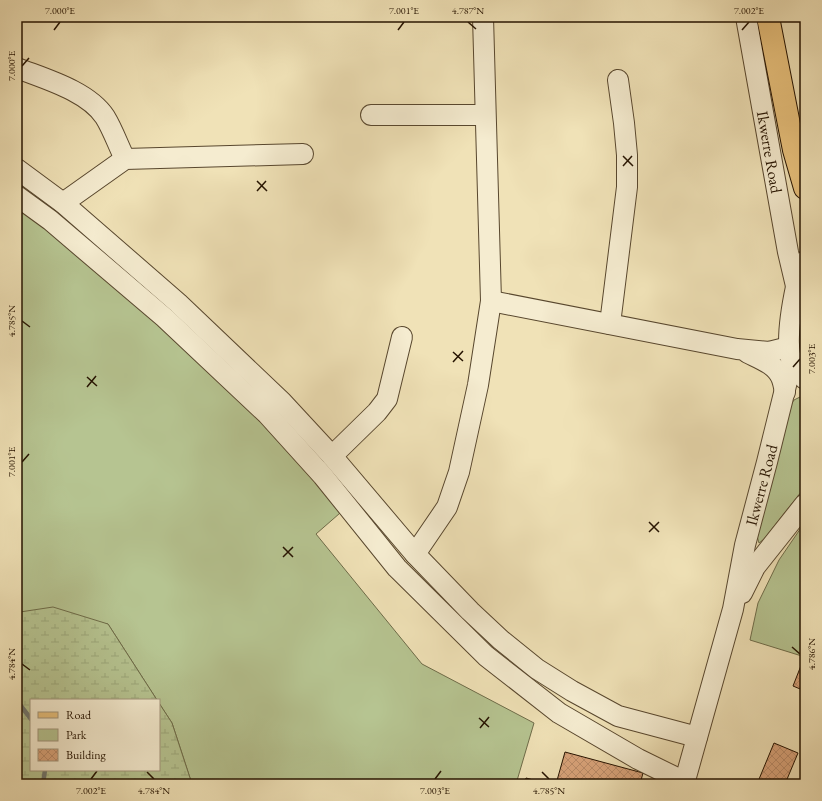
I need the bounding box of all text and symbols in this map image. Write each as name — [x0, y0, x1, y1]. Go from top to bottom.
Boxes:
text: 7.000°E — [45, 4, 75, 17]
text: 7.001°E — [389, 4, 419, 17]
text: 4.787°N — [452, 4, 484, 17]
text: 7.002°E — [734, 4, 764, 17]
text: 7.000°E — [5, 51, 18, 81]
street label: Ikwerre Road — [752, 109, 787, 196]
text: 4.785°N — [5, 305, 18, 337]
text: 7.003°E — [805, 344, 818, 374]
street label: Ikwerre Road — [741, 441, 783, 528]
text: 7.001°E — [5, 447, 18, 477]
text: 4.786°N — [805, 638, 818, 670]
text: 4.784°N — [5, 648, 18, 680]
legend — [30, 699, 160, 771]
text: Road — [66, 707, 92, 723]
text: Park — [66, 727, 87, 743]
text: Building — [66, 747, 107, 763]
text: 7.002°E — [76, 784, 106, 797]
text: 4.784°N — [138, 784, 170, 797]
text: 7.003°E — [420, 784, 450, 797]
text: 4.785°N — [533, 784, 565, 797]

